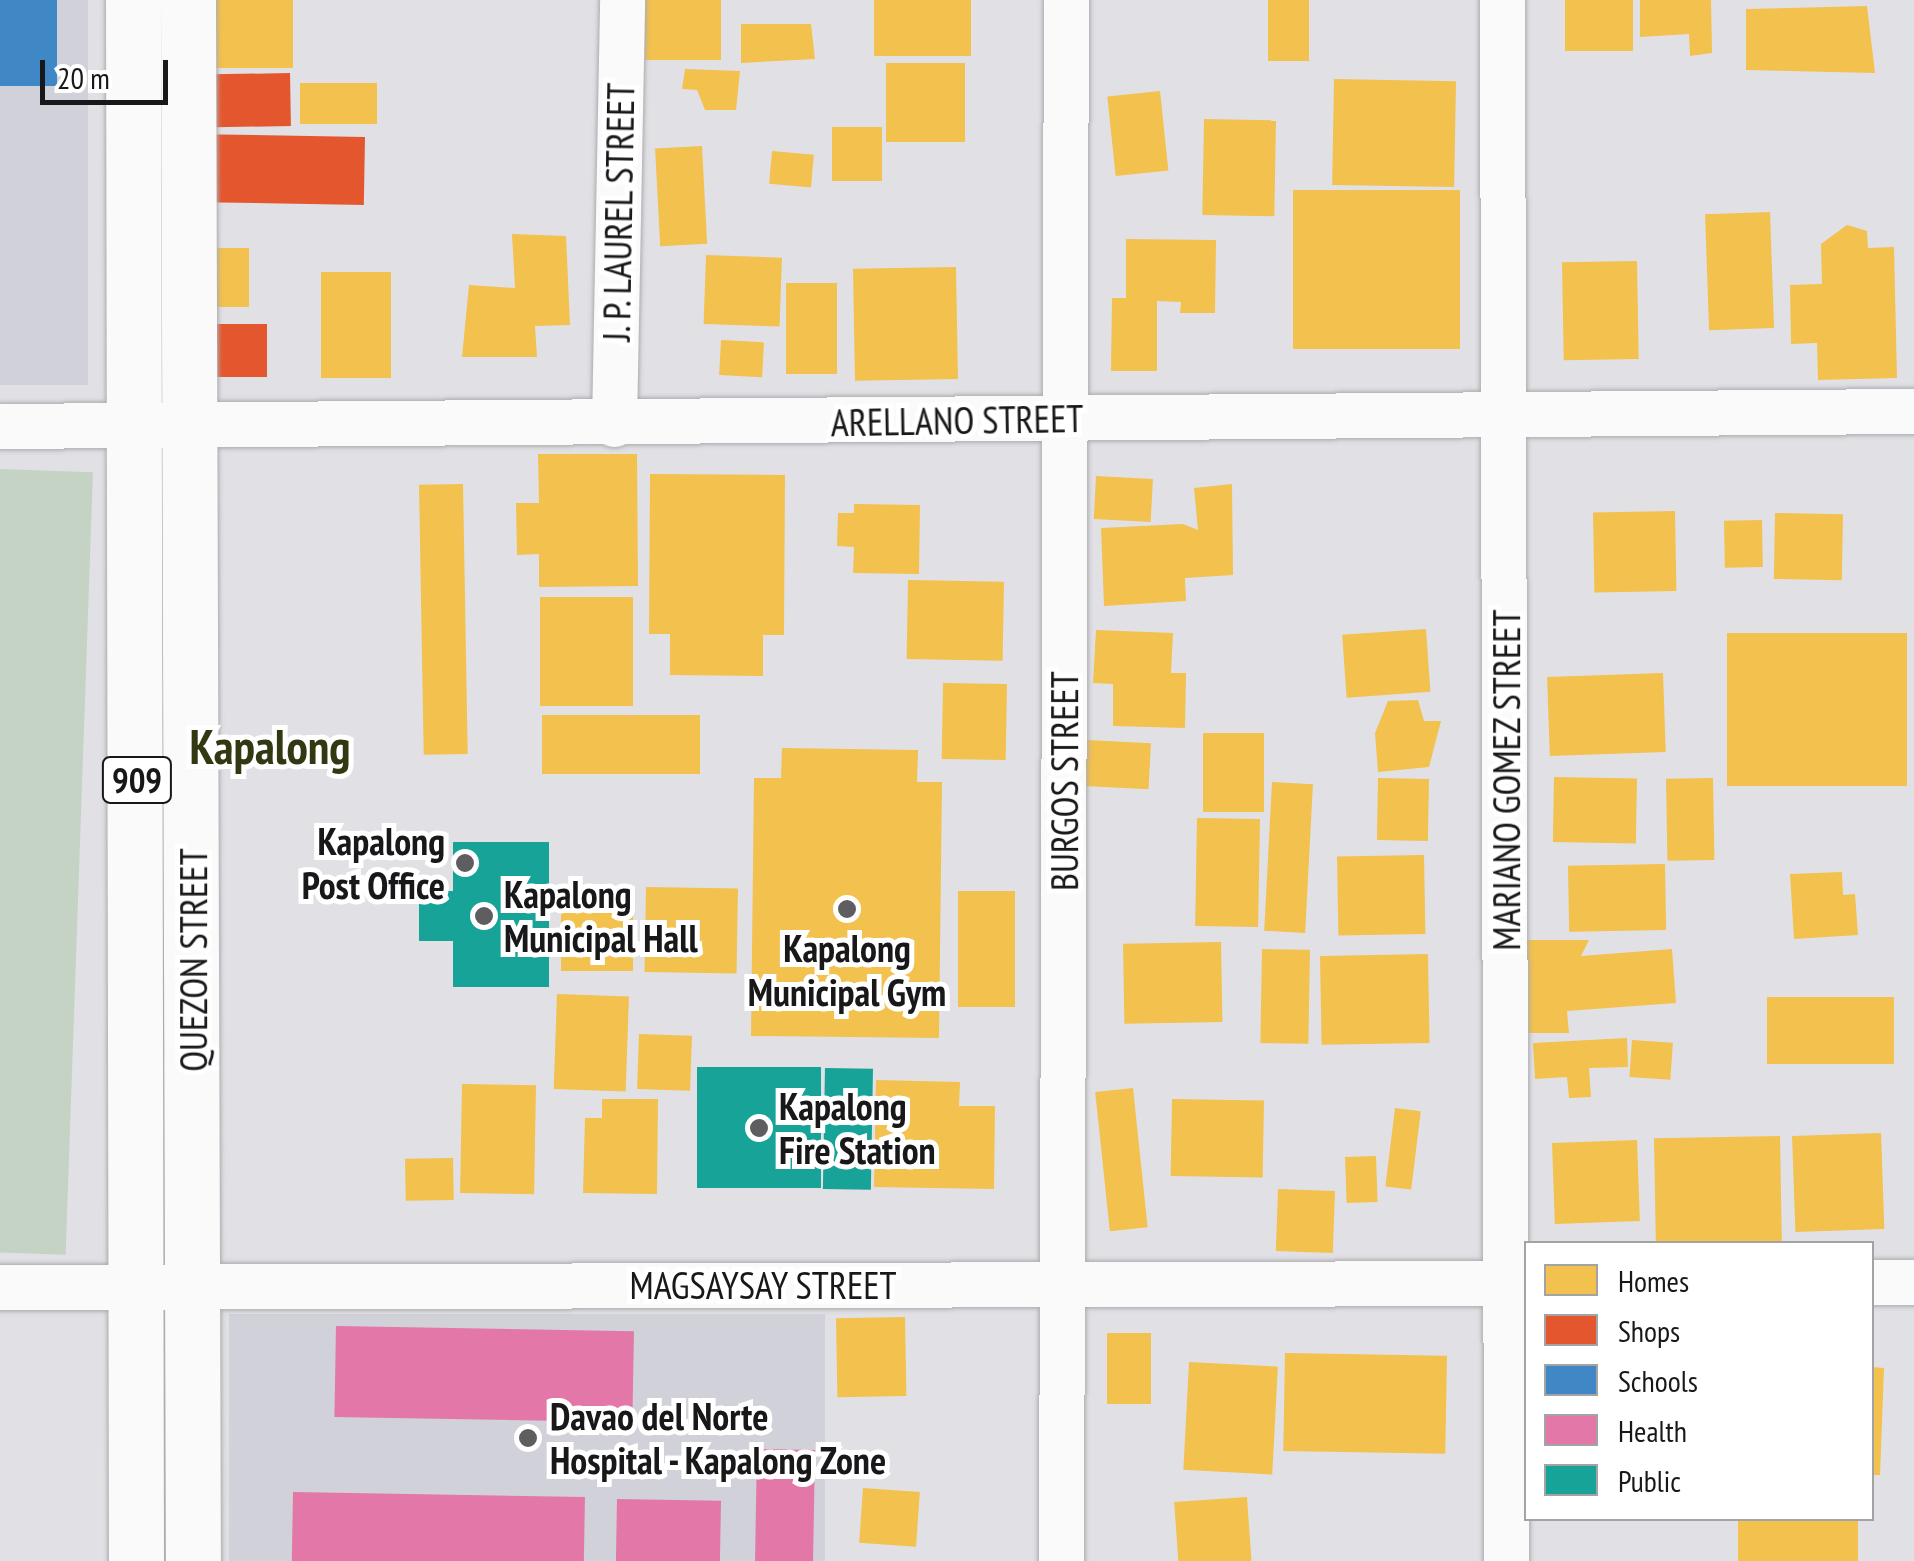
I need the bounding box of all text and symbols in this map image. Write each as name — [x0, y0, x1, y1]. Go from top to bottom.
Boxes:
scale bar — [45, 40, 172, 102]
text: 20 m — [57, 58, 110, 97]
street label: J. P. LAUREL STREET — [593, 79, 643, 345]
street label: ARELLANO STREET — [830, 395, 1084, 445]
street label: MARIANO GOMEZ STREET — [1483, 609, 1529, 951]
street label: BURGOS STREET — [1041, 671, 1087, 891]
district label: Kapalong — [189, 718, 351, 776]
road number: 909 — [100, 750, 174, 810]
place label: Kapalong Post Office — [301, 818, 445, 908]
street label: QUEZON STREET — [170, 848, 216, 1072]
marker: Kapalong Post Office — [454, 852, 476, 874]
place label: Kapalong Municipal Hall — [504, 871, 698, 961]
marker: Kapalong Municipal Gym — [836, 898, 858, 920]
marker: Kapalong Municipal Hall — [473, 905, 495, 927]
place label: Kapalong Municipal Gym — [748, 925, 946, 1014]
place label: Kapalong Fire Station — [779, 1083, 936, 1172]
marker: Kapalong Fire Station — [748, 1117, 770, 1139]
legend — [1524, 1241, 1874, 1521]
text: Homes — [1618, 1261, 1689, 1300]
street label: MAGSAYSAY STREET — [629, 1262, 897, 1308]
text: Shops — [1618, 1311, 1680, 1350]
text: Schools — [1618, 1361, 1698, 1400]
place label: Davao del Norte Hospital - Kapalong Zone — [550, 1393, 890, 1482]
text: Health — [1618, 1411, 1687, 1450]
marker: Davao del Norte Hospital - Kapalong Zone — [515, 1425, 541, 1451]
text: Public — [1618, 1461, 1681, 1500]

